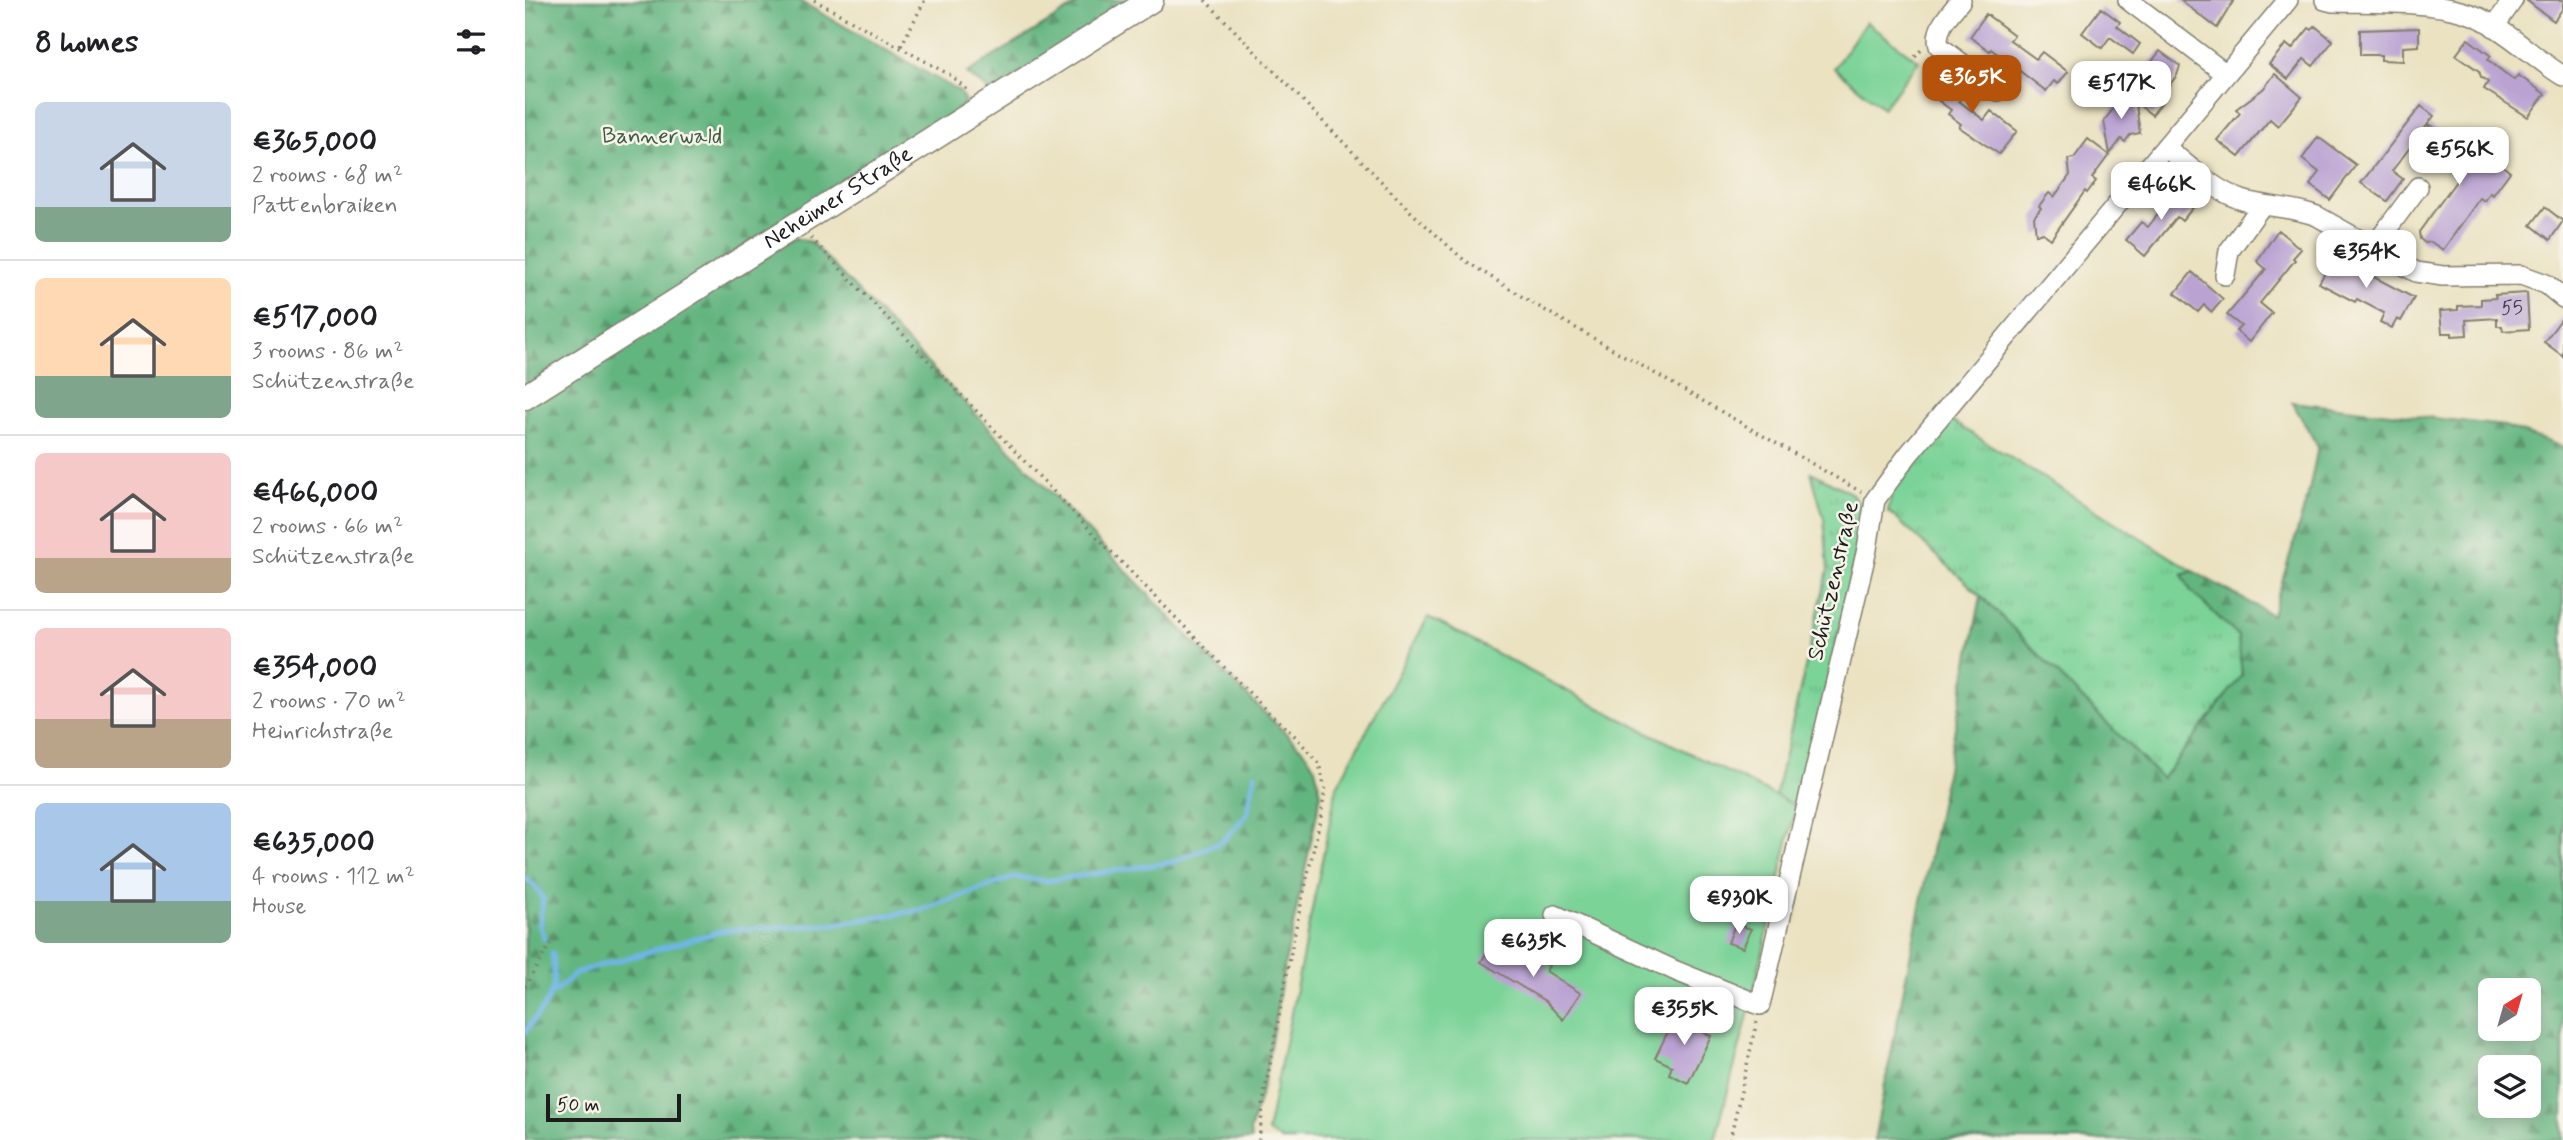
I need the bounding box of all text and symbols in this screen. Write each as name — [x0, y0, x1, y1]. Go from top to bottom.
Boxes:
text: 8 homes — [35, 23, 138, 62]
icon: filters — [452, 23, 490, 61]
pin: €365K — [1923, 55, 2021, 115]
pin: €517K — [2072, 61, 2170, 121]
text: €365K — [1938, 63, 2006, 93]
text: €517K — [2087, 69, 2155, 99]
text: €365,000 — [252, 122, 377, 161]
park label: Bannerwald — [602, 122, 722, 152]
pin: €556K — [2410, 128, 2508, 187]
icon: home — [91, 130, 175, 214]
text: €556K — [2425, 135, 2493, 165]
street label: Neheimer Straße — [758, 140, 919, 257]
text: 2 rooms · 68 m² — [252, 161, 403, 191]
pin: €466K — [2112, 162, 2210, 222]
text: €466K — [2127, 170, 2195, 200]
text: Pattenbraiken — [252, 191, 398, 221]
pin: €354K — [2317, 230, 2415, 290]
text: €354K — [2332, 238, 2400, 268]
house number: 55 — [2501, 296, 2523, 321]
text: €517,000 — [252, 298, 378, 337]
icon: home — [91, 306, 175, 390]
text: 3 rooms · 86 m² — [252, 337, 403, 367]
text: Schützenstraße — [252, 367, 414, 397]
text: €466,000 — [252, 473, 378, 512]
icon: home — [91, 481, 175, 565]
street label: Schützenstraße — [1801, 499, 1867, 663]
text: 2 rooms · 66 m² — [252, 512, 403, 542]
text: Schützenstraße — [252, 542, 414, 572]
text: €354,000 — [252, 648, 377, 687]
icon: home — [91, 656, 175, 740]
text: 2 rooms · 70 m² — [252, 687, 406, 717]
text: Heinrichstraße — [252, 717, 393, 747]
text: €635,000 — [252, 823, 375, 862]
icon: home — [91, 831, 175, 915]
text: 4 rooms · 112 m² — [252, 862, 415, 892]
pin: €930K — [1690, 876, 1788, 936]
text: €930K — [1706, 884, 1772, 914]
text: House — [252, 892, 306, 922]
pin: €635K — [1484, 920, 1582, 979]
text: €635K — [1500, 927, 1566, 957]
north arrow — [2478, 978, 2541, 1041]
map controls — [2478, 978, 2541, 1118]
pin: €355K — [1635, 988, 1733, 1047]
text: €355K — [1651, 995, 1717, 1025]
button: layers — [2478, 1055, 2541, 1118]
scale bar — [546, 1091, 681, 1123]
text: 50 m — [557, 1093, 600, 1118]

